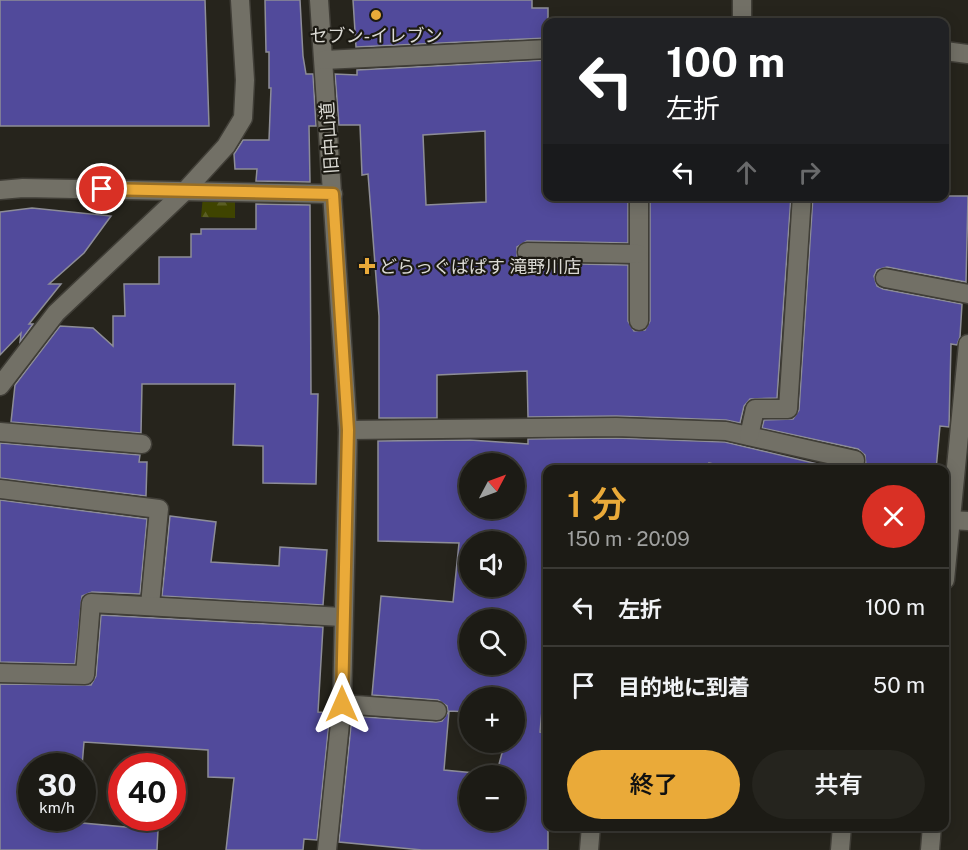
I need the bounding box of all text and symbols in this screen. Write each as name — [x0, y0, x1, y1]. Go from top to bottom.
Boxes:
marker: セブン-イレブン — [369, 8, 383, 22]
place label: セブン-イレブン — [310, 25, 442, 46]
text: 100 m — [666, 37, 785, 86]
icon: left — [567, 42, 645, 120]
text: 左折 — [666, 92, 720, 124]
street label: 旧中山道 — [316, 101, 342, 175]
icon: left — [667, 156, 700, 189]
icon: ahead — [730, 156, 763, 189]
icon: right — [793, 156, 826, 189]
pin — [76, 163, 127, 214]
icon: arrive — [85, 172, 118, 205]
place label: どらっぐぱぱす 滝野川店 — [379, 256, 581, 277]
marker: どらっぐぱぱす 滝野川店 — [360, 259, 374, 273]
north arrow — [459, 453, 525, 519]
map controls — [459, 453, 525, 831]
text: 1 分 — [567, 483, 626, 525]
button: close — [862, 485, 925, 548]
text: 150 m · 20:09 — [567, 527, 690, 551]
button: sound — [459, 531, 525, 597]
icon: left — [567, 591, 600, 624]
text: 100 m — [865, 594, 925, 620]
text: 左折 — [618, 596, 662, 622]
button: search — [459, 609, 525, 675]
icon: arrive — [567, 669, 600, 702]
position arrow — [310, 672, 374, 736]
text: 50 m — [873, 672, 925, 698]
text: 目的地に到着 — [618, 674, 750, 700]
button: + — [459, 687, 525, 753]
button: 終了 — [567, 750, 740, 819]
button: 共有 — [752, 750, 925, 819]
speed limit sign: 40 — [108, 753, 186, 831]
button: − — [459, 765, 525, 831]
text: 30 — [37, 767, 77, 803]
text: km/h — [39, 799, 75, 816]

